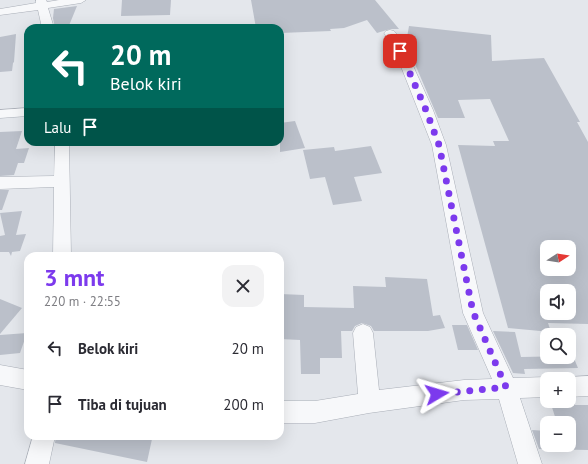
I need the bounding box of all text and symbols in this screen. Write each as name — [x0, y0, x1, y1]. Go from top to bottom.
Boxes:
pin — [383, 34, 417, 68]
text: 20 m — [110, 36, 171, 73]
icon: left — [44, 40, 96, 92]
icon: arrive — [389, 40, 411, 62]
text: Belok kiri — [110, 72, 182, 95]
icon: arrive — [79, 116, 101, 138]
text: Lalu — [44, 118, 71, 137]
north arrow — [540, 240, 576, 276]
map controls — [540, 240, 576, 452]
text: 3 mnt — [44, 262, 104, 293]
button: close — [222, 265, 264, 307]
button: sound — [540, 284, 576, 320]
text: 220 m · 22:55 — [44, 293, 121, 310]
button: search — [540, 328, 576, 364]
icon: left — [44, 337, 66, 359]
text: Belok kiri — [78, 339, 138, 358]
text: 20 m — [231, 339, 264, 358]
button: + — [540, 372, 576, 408]
position arrow — [416, 373, 458, 415]
icon: arrive — [44, 393, 66, 415]
text: Tiba di tujuan — [78, 395, 167, 414]
text: 200 m — [223, 395, 264, 414]
button: − — [540, 416, 576, 452]

